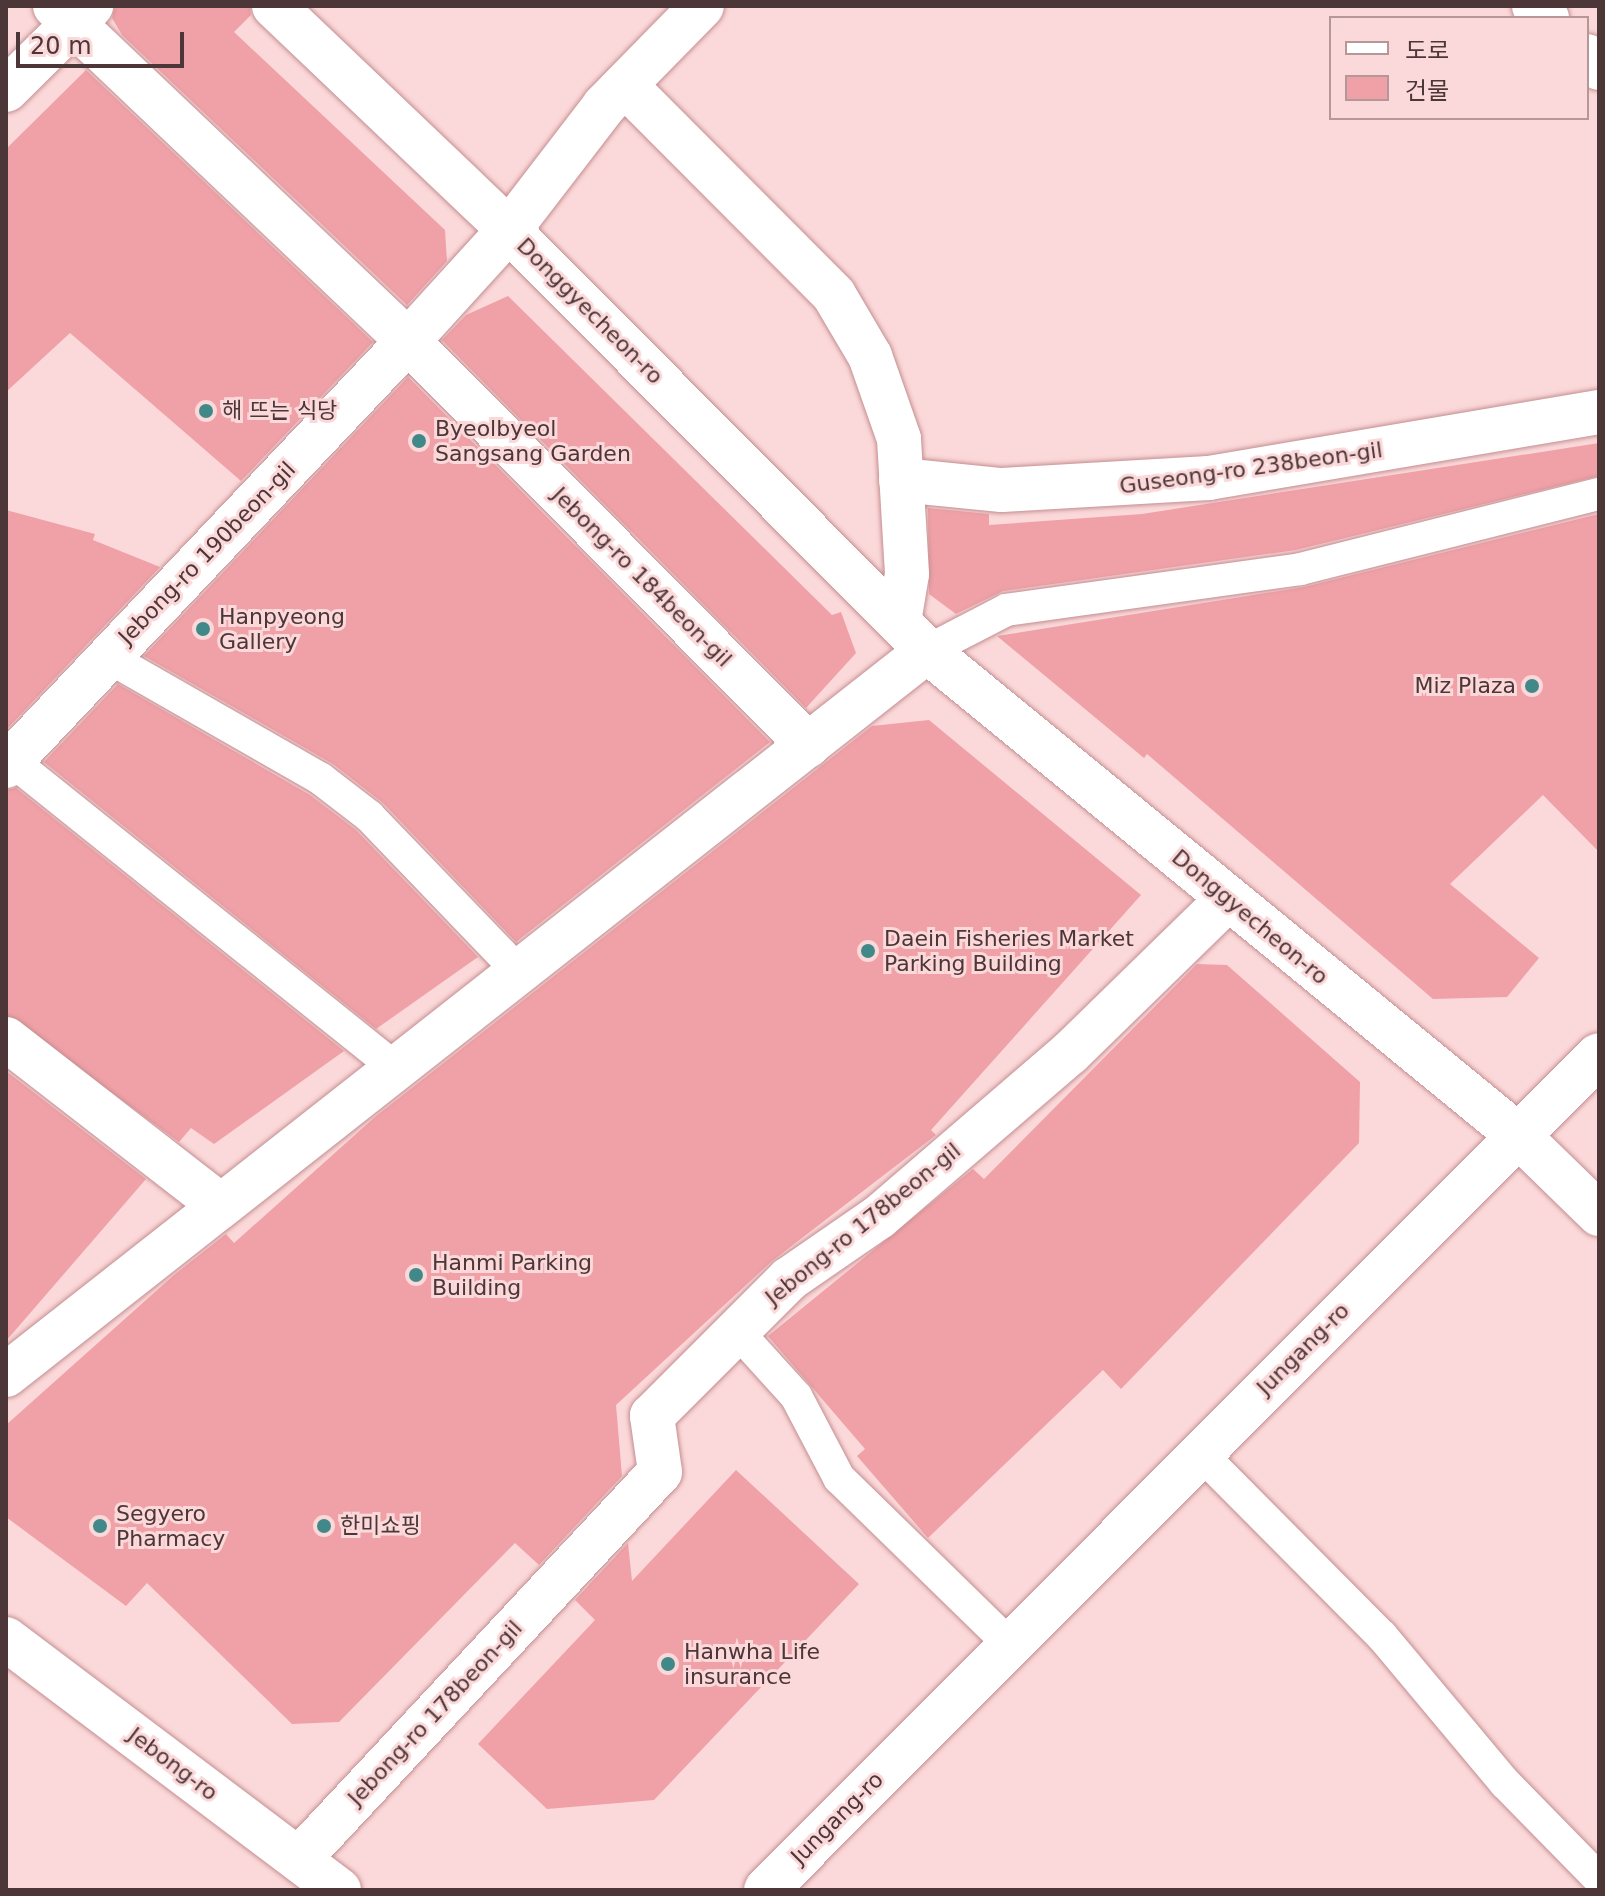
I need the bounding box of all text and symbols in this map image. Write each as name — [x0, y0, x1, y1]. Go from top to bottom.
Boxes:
scale bar — [20, 16, 188, 66]
legend — [1329, 16, 1589, 120]
text: 20 m — [30, 32, 92, 60]
text: 도로 — [1405, 37, 1449, 65]
text: 건물 — [1405, 77, 1449, 105]
street label: Donggyecheon-ro — [511, 232, 669, 390]
place label: 해 뜨는 식당 — [222, 398, 337, 424]
marker: 해 뜨는 식당 — [197, 402, 215, 420]
place label: Byeolbyeol Sangsang Garden — [435, 415, 631, 466]
marker: Byeolbyeol Sangsang Garden — [410, 432, 428, 450]
street label: Guseong-ro 238beon-gil — [1118, 436, 1384, 500]
street label: Jebong-ro 190beon-gil — [113, 456, 301, 650]
street label: Jebong-ro 184beon-gil — [547, 482, 737, 672]
place label: Hanpyeong Gallery — [219, 603, 345, 654]
marker: Hanpyeong Gallery — [194, 620, 212, 638]
place label: Miz Plaza — [1414, 673, 1516, 699]
marker: Miz Plaza — [1523, 677, 1541, 695]
street label: Donggyecheon-ro — [1167, 844, 1333, 990]
place label: Daein Fisheries Market Parking Building — [884, 925, 1134, 976]
marker: Daein Fisheries Market Parking Building — [859, 942, 877, 960]
street label: Jebong-ro 178beon-gil — [760, 1137, 966, 1311]
place label: Hanmi Parking Building — [432, 1249, 592, 1300]
marker: Hanmi Parking Building — [407, 1266, 425, 1284]
street label: Jungang-ro — [1251, 1297, 1355, 1401]
place label: Segyero Pharmacy — [116, 1500, 225, 1552]
place label: 한미쇼핑 — [340, 1513, 421, 1539]
marker: Segyero Pharmacy — [91, 1517, 109, 1535]
marker: 한미쇼핑 — [315, 1517, 333, 1535]
street label: Jebong-ro 178beon-gil — [342, 1615, 528, 1811]
place label: Hanwha Life insurance — [684, 1638, 820, 1690]
marker: Hanwha Life insurance — [659, 1655, 677, 1673]
street label: Jebong-ro — [123, 1722, 223, 1806]
street label: Jungang-ro — [785, 1766, 889, 1870]

